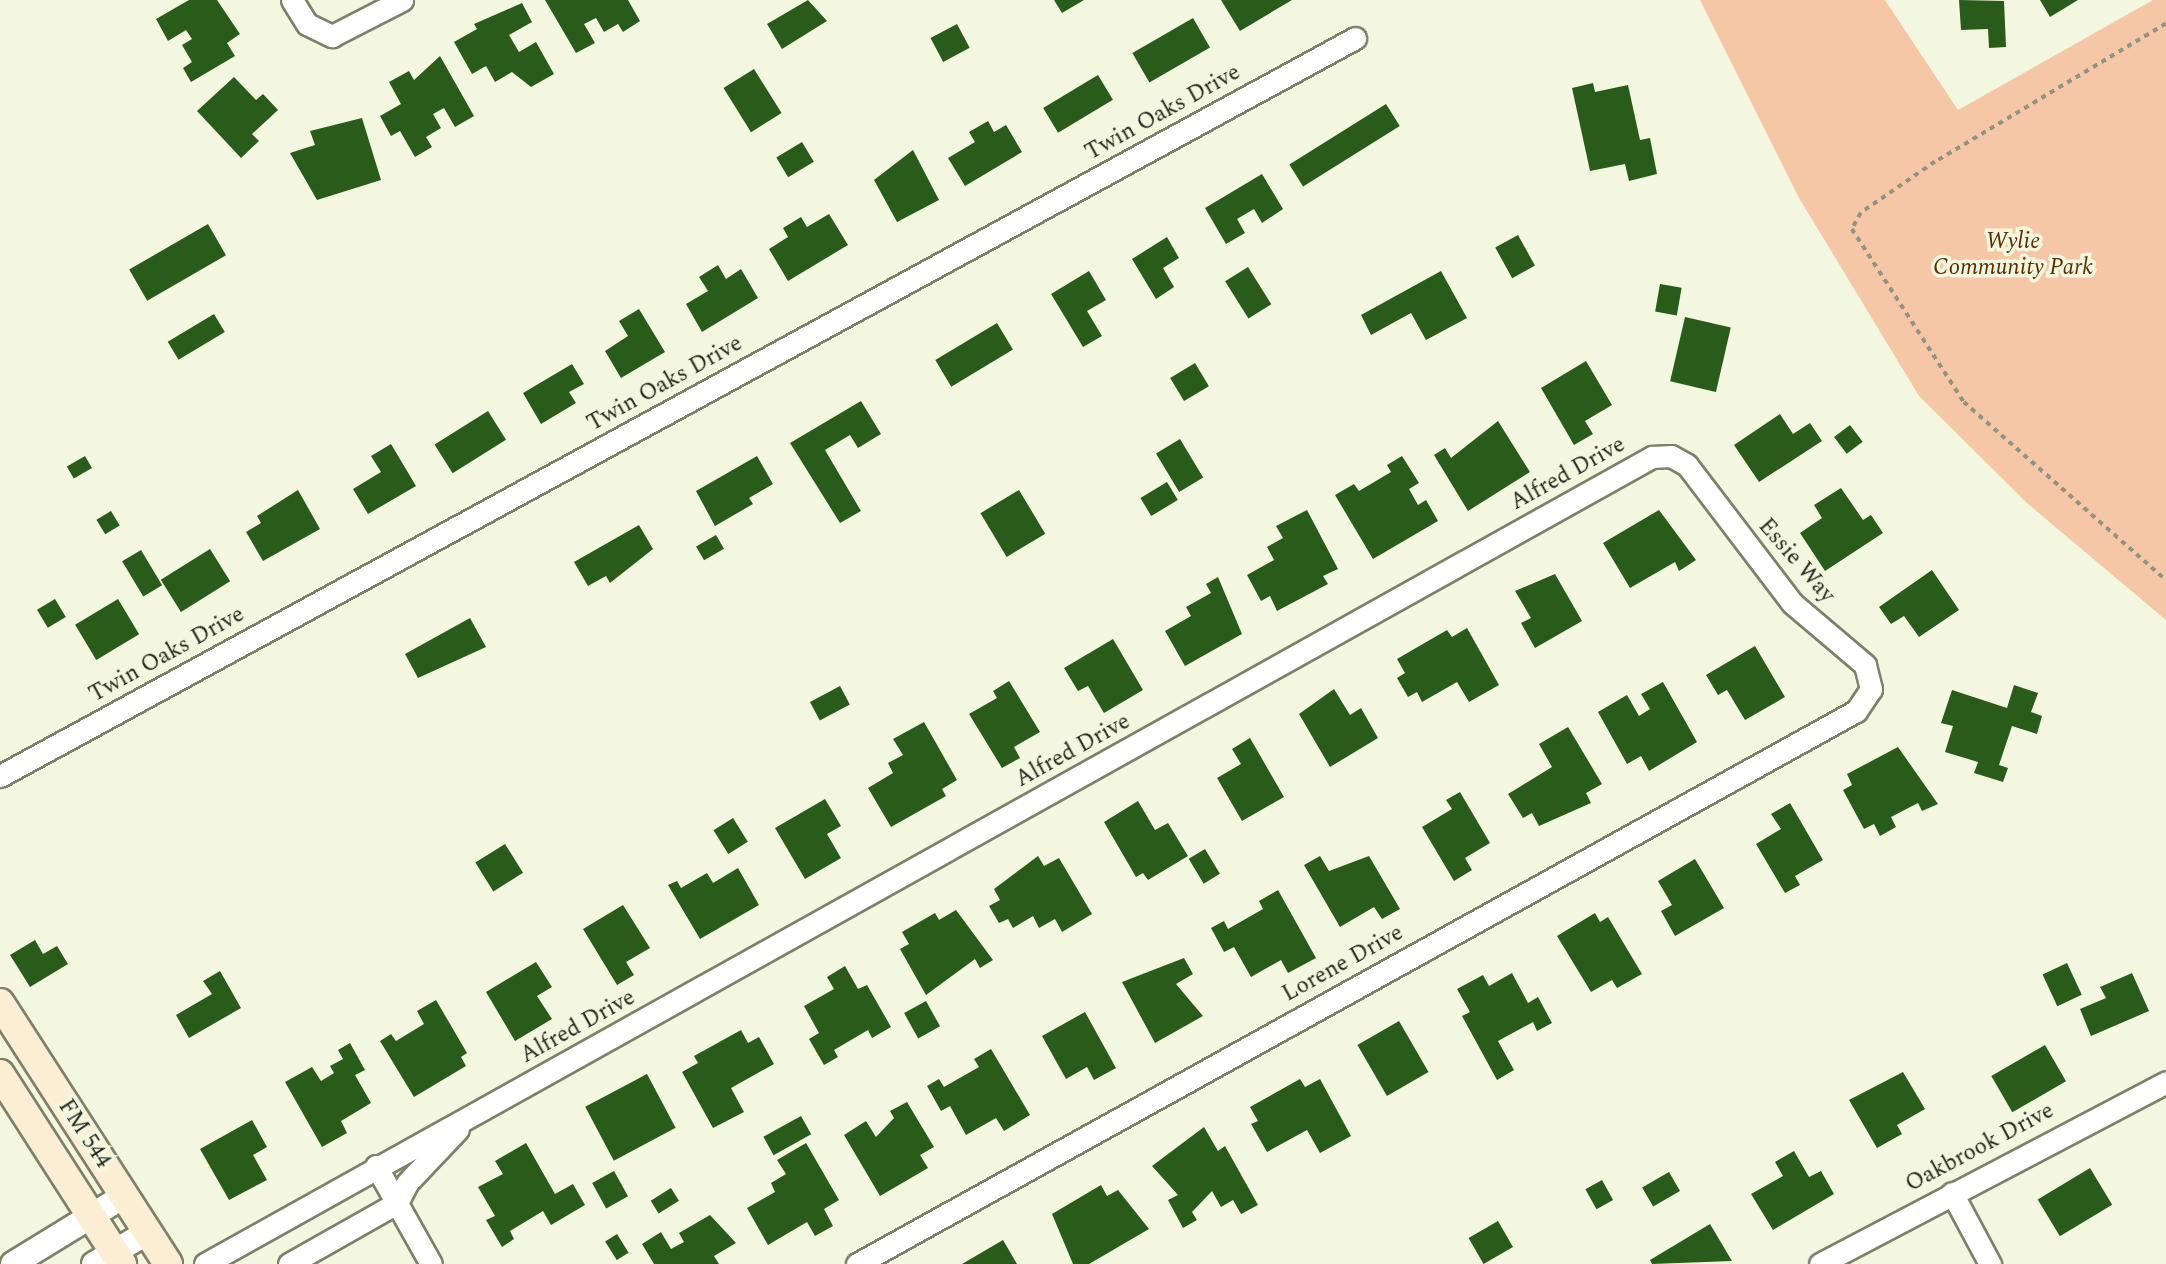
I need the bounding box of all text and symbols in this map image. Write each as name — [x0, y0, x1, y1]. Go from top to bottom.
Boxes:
street label: Twin Oaks Drive — [1081, 59, 1245, 167]
park label: Wylie Community Park — [1933, 228, 2093, 282]
street label: Twin Oaks Drive — [583, 330, 747, 438]
street label: Alfred Drive — [1506, 431, 1630, 517]
street label: Essie Way — [1752, 513, 1840, 609]
street label: Twin Oaks Drive — [85, 601, 249, 709]
street label: Alfred Drive — [1011, 708, 1135, 794]
street label: Lorene Drive — [1278, 919, 1408, 1009]
street label: Alfred Drive — [516, 984, 640, 1070]
street label: FM 544 — [52, 1094, 116, 1174]
street label: Oakbrook Drive — [1901, 1097, 2059, 1199]

